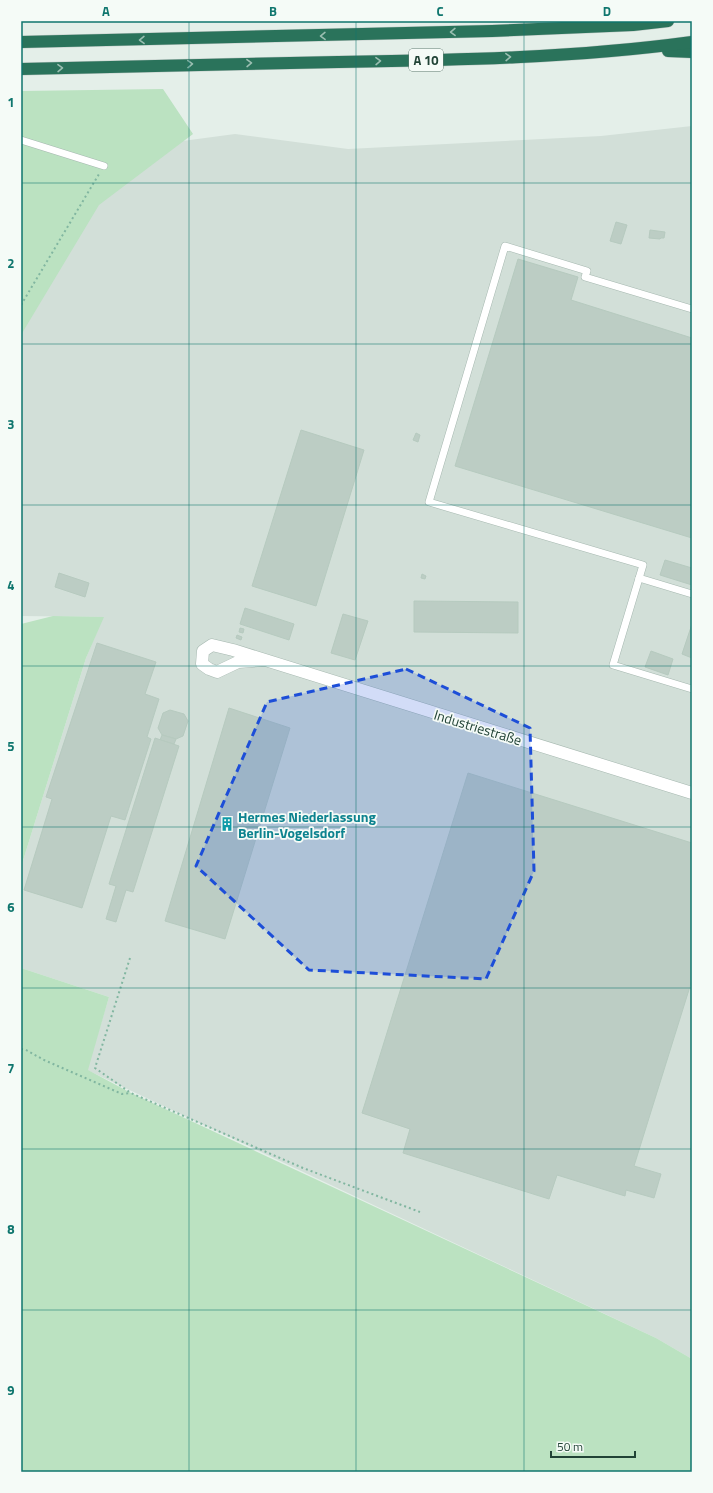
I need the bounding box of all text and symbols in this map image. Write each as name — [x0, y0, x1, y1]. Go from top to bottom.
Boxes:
text: A — [102, 1, 110, 21]
text: B — [269, 1, 277, 21]
text: C — [436, 1, 444, 21]
text: D — [603, 1, 611, 21]
one-way arrow — [450, 28, 456, 36]
one-way arrow — [320, 31, 326, 40]
one-way arrow — [139, 35, 145, 44]
road number: A 10 — [409, 49, 443, 71]
one-way arrow — [505, 53, 511, 61]
one-way arrow — [375, 57, 381, 65]
one-way arrow — [246, 59, 252, 67]
one-way arrow — [187, 60, 193, 69]
one-way arrow — [57, 64, 63, 72]
text: 1 — [7, 92, 15, 112]
text: 2 — [7, 253, 15, 273]
text: 3 — [7, 414, 15, 434]
text: 4 — [7, 575, 15, 595]
street label: Industriestraße — [432, 704, 524, 750]
text: 5 — [7, 736, 15, 756]
place label: Hermes Niederlassung Berlin-Vogelsdorf — [238, 806, 376, 843]
building icon: Hermes Niederlassung Berlin-Vogelsdorf — [219, 816, 235, 832]
text: 6 — [7, 897, 15, 917]
text: 7 — [7, 1058, 15, 1078]
text: 8 — [7, 1219, 15, 1239]
text: 9 — [7, 1380, 15, 1400]
scale bar — [551, 1433, 635, 1459]
text: 50 m — [557, 1437, 583, 1456]

